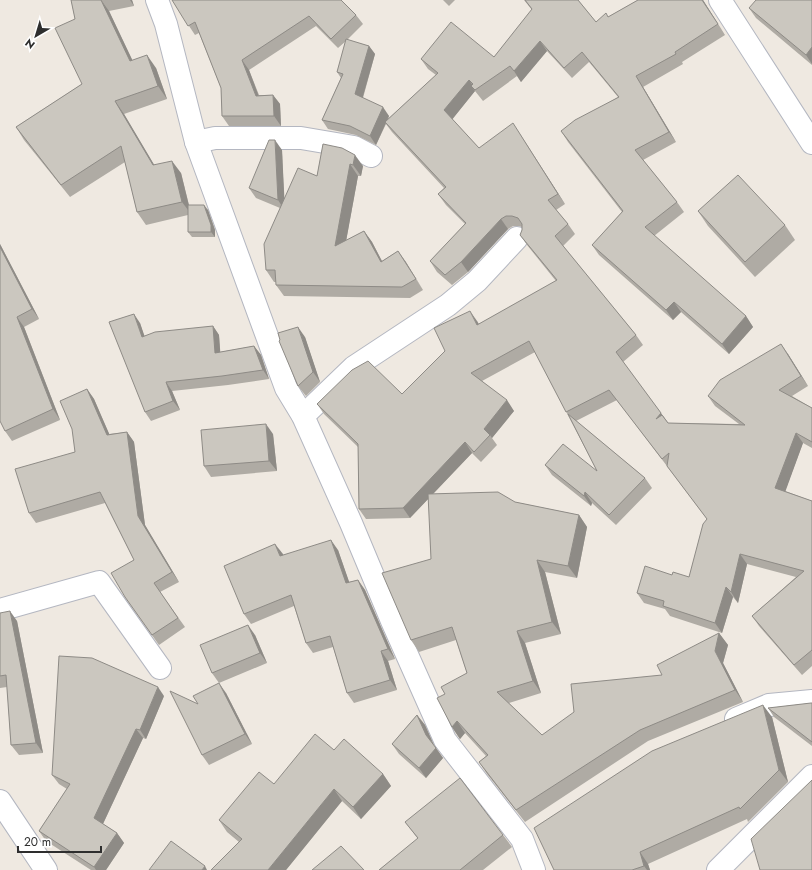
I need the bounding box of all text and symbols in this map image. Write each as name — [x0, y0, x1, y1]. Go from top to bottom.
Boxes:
north arrow — [16, 16, 56, 56]
text: N — [21, 35, 38, 53]
scale bar — [18, 828, 101, 854]
text: 20 m — [24, 833, 51, 851]

